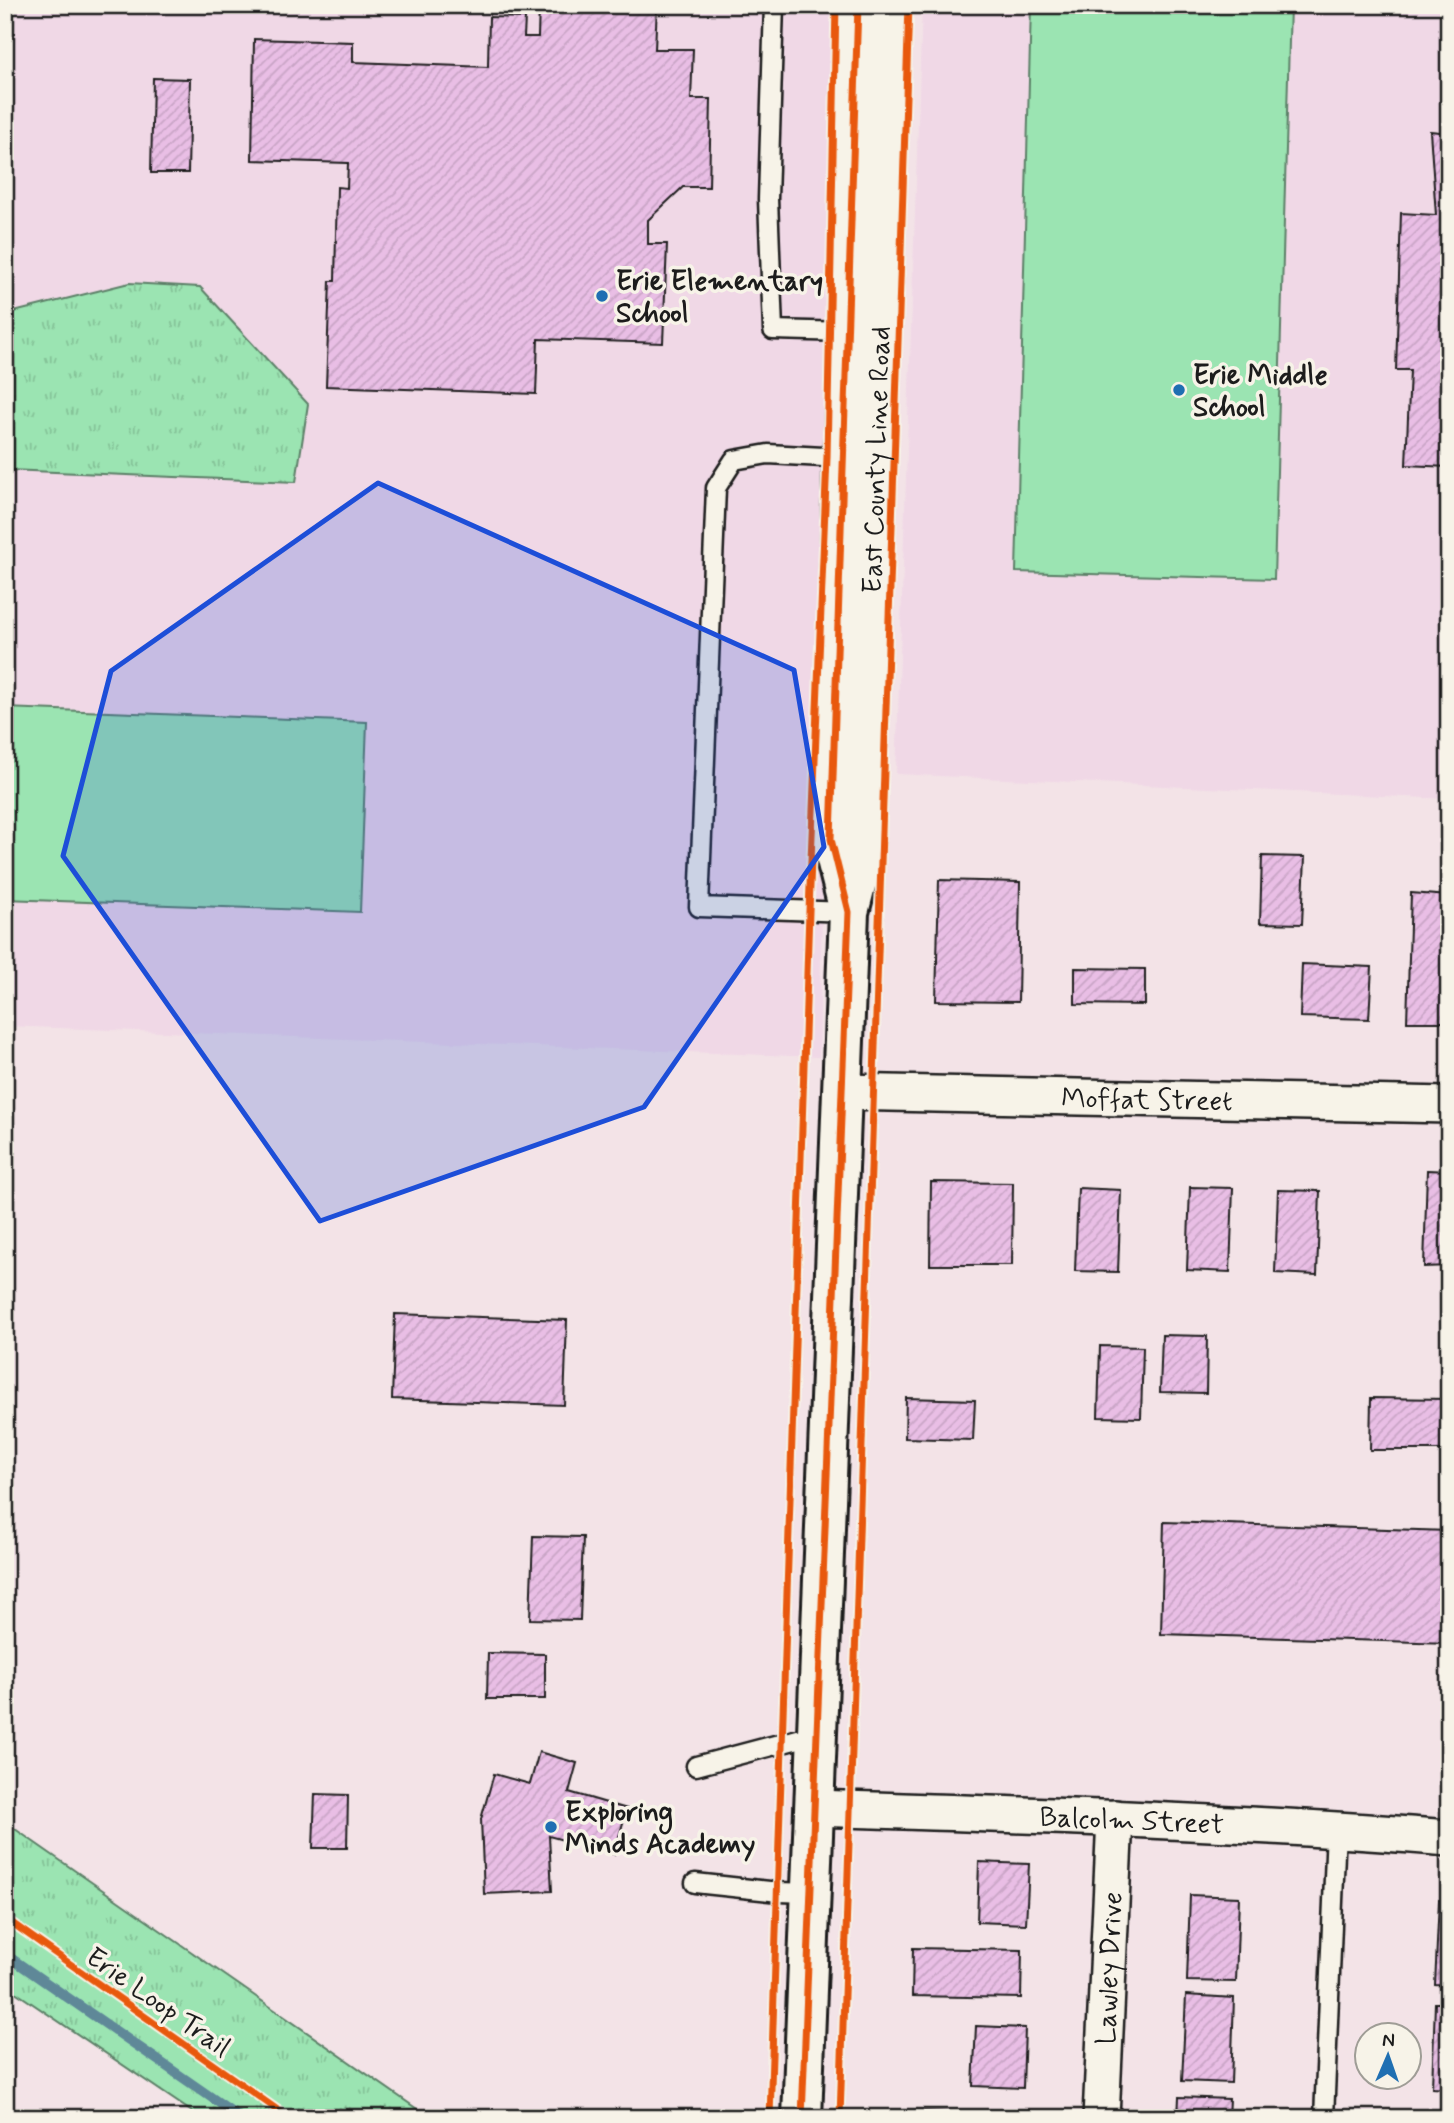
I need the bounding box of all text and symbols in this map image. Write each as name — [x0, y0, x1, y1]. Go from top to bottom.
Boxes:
place label: Erie Elementary School — [616, 264, 823, 333]
marker: Erie Elementary School — [594, 288, 610, 304]
street label: East County Line Road — [855, 326, 900, 594]
place label: Erie Middle School — [1193, 358, 1328, 427]
marker: Erie Middle School — [1171, 382, 1187, 398]
street label: Moffat Street — [1061, 1081, 1233, 1121]
place label: Exploring Minds Academy — [565, 1795, 755, 1864]
street label: Balcolm Street — [1039, 1800, 1225, 1844]
marker: Exploring Minds Academy — [543, 1819, 559, 1835]
street label: Lawley Drive — [1088, 1891, 1133, 2046]
street label: Erie Loop Trail — [78, 1940, 237, 2067]
north arrow — [1352, 2022, 1422, 2092]
text: N — [1382, 2028, 1395, 2053]

